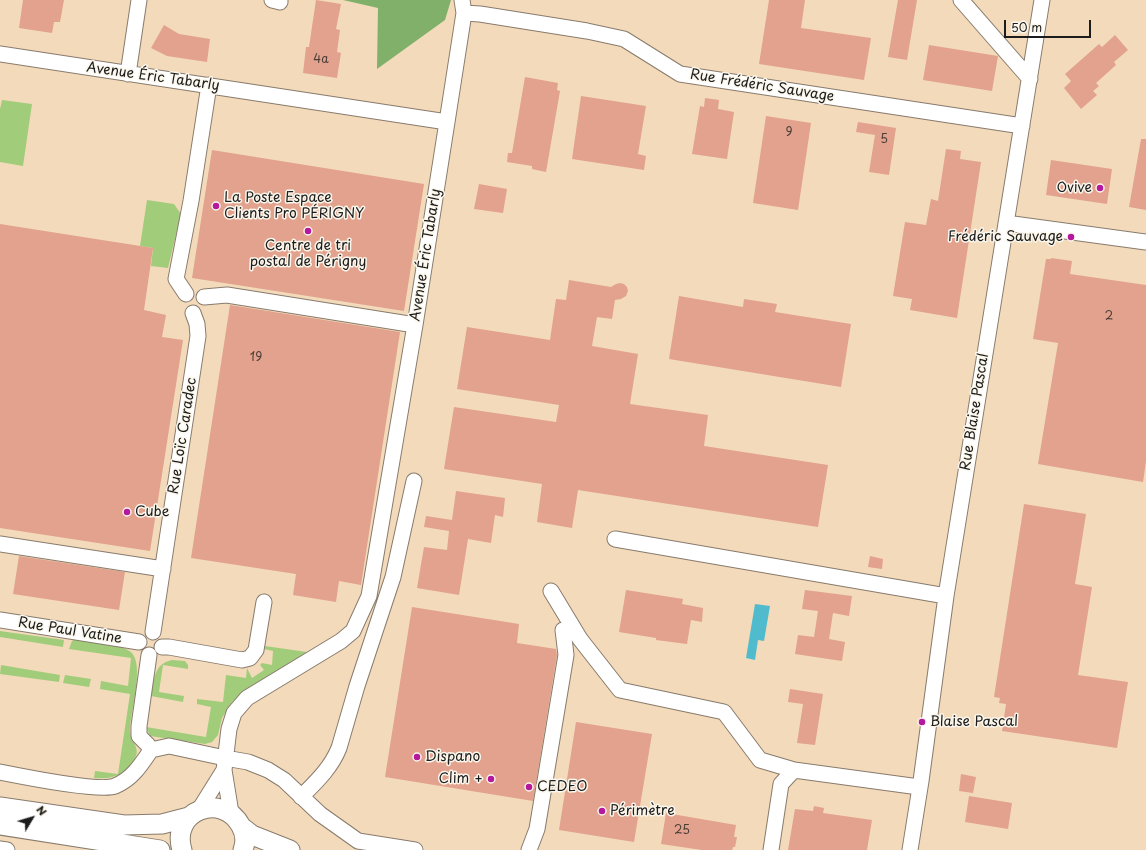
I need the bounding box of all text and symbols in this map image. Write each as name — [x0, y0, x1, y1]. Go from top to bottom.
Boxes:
scale bar — [1006, 12, 1093, 38]
text: 50 m — [1011, 18, 1042, 36]
house number: 4a — [313, 53, 329, 67]
street label: Avenue Éric Tabarly — [85, 59, 221, 95]
street label: Rue Frédéric Sauvage — [689, 66, 835, 106]
house number: 9 — [785, 126, 793, 140]
house number: 5 — [880, 133, 888, 147]
place label: Ovive — [1056, 180, 1092, 196]
marker: Ovive — [1095, 183, 1105, 193]
street label: Avenue Éric Tabarly — [407, 187, 445, 323]
place label: La Poste Espace Clients Pro PÉRIGNY — [224, 190, 364, 222]
marker: La Poste Espace Clients Pro PÉRIGNY — [211, 201, 221, 211]
marker: Centre de tri postal de Périgny — [303, 226, 313, 236]
place label: Frédéric Sauvage — [948, 229, 1063, 245]
marker: Frédéric Sauvage — [1066, 232, 1076, 242]
place label: Centre de tri postal de Périgny — [250, 238, 366, 270]
house number: 2 — [1105, 310, 1113, 324]
house number: 19 — [250, 351, 262, 365]
street label: Rue Blaise Pascal — [957, 352, 993, 472]
street label: Rue Loïc Caradec — [165, 376, 201, 496]
place label: Cube — [135, 504, 169, 520]
marker: Cube — [122, 507, 132, 517]
street label: Rue Paul Vatine — [17, 614, 123, 648]
place label: Blaise Pascal — [930, 714, 1018, 730]
marker: Blaise Pascal — [917, 717, 927, 727]
place label: Dispano — [425, 749, 480, 765]
marker: Dispano — [412, 752, 422, 762]
place label: Clim + — [438, 771, 483, 787]
marker: Clim + — [486, 774, 496, 784]
place label: CEDEO — [537, 779, 588, 795]
marker: CEDEO — [524, 782, 534, 792]
north arrow — [12, 798, 52, 838]
text: N — [32, 802, 51, 819]
place label: Périmètre — [610, 803, 675, 819]
marker: Périmètre — [597, 806, 607, 816]
house number: 25 — [674, 824, 690, 838]

